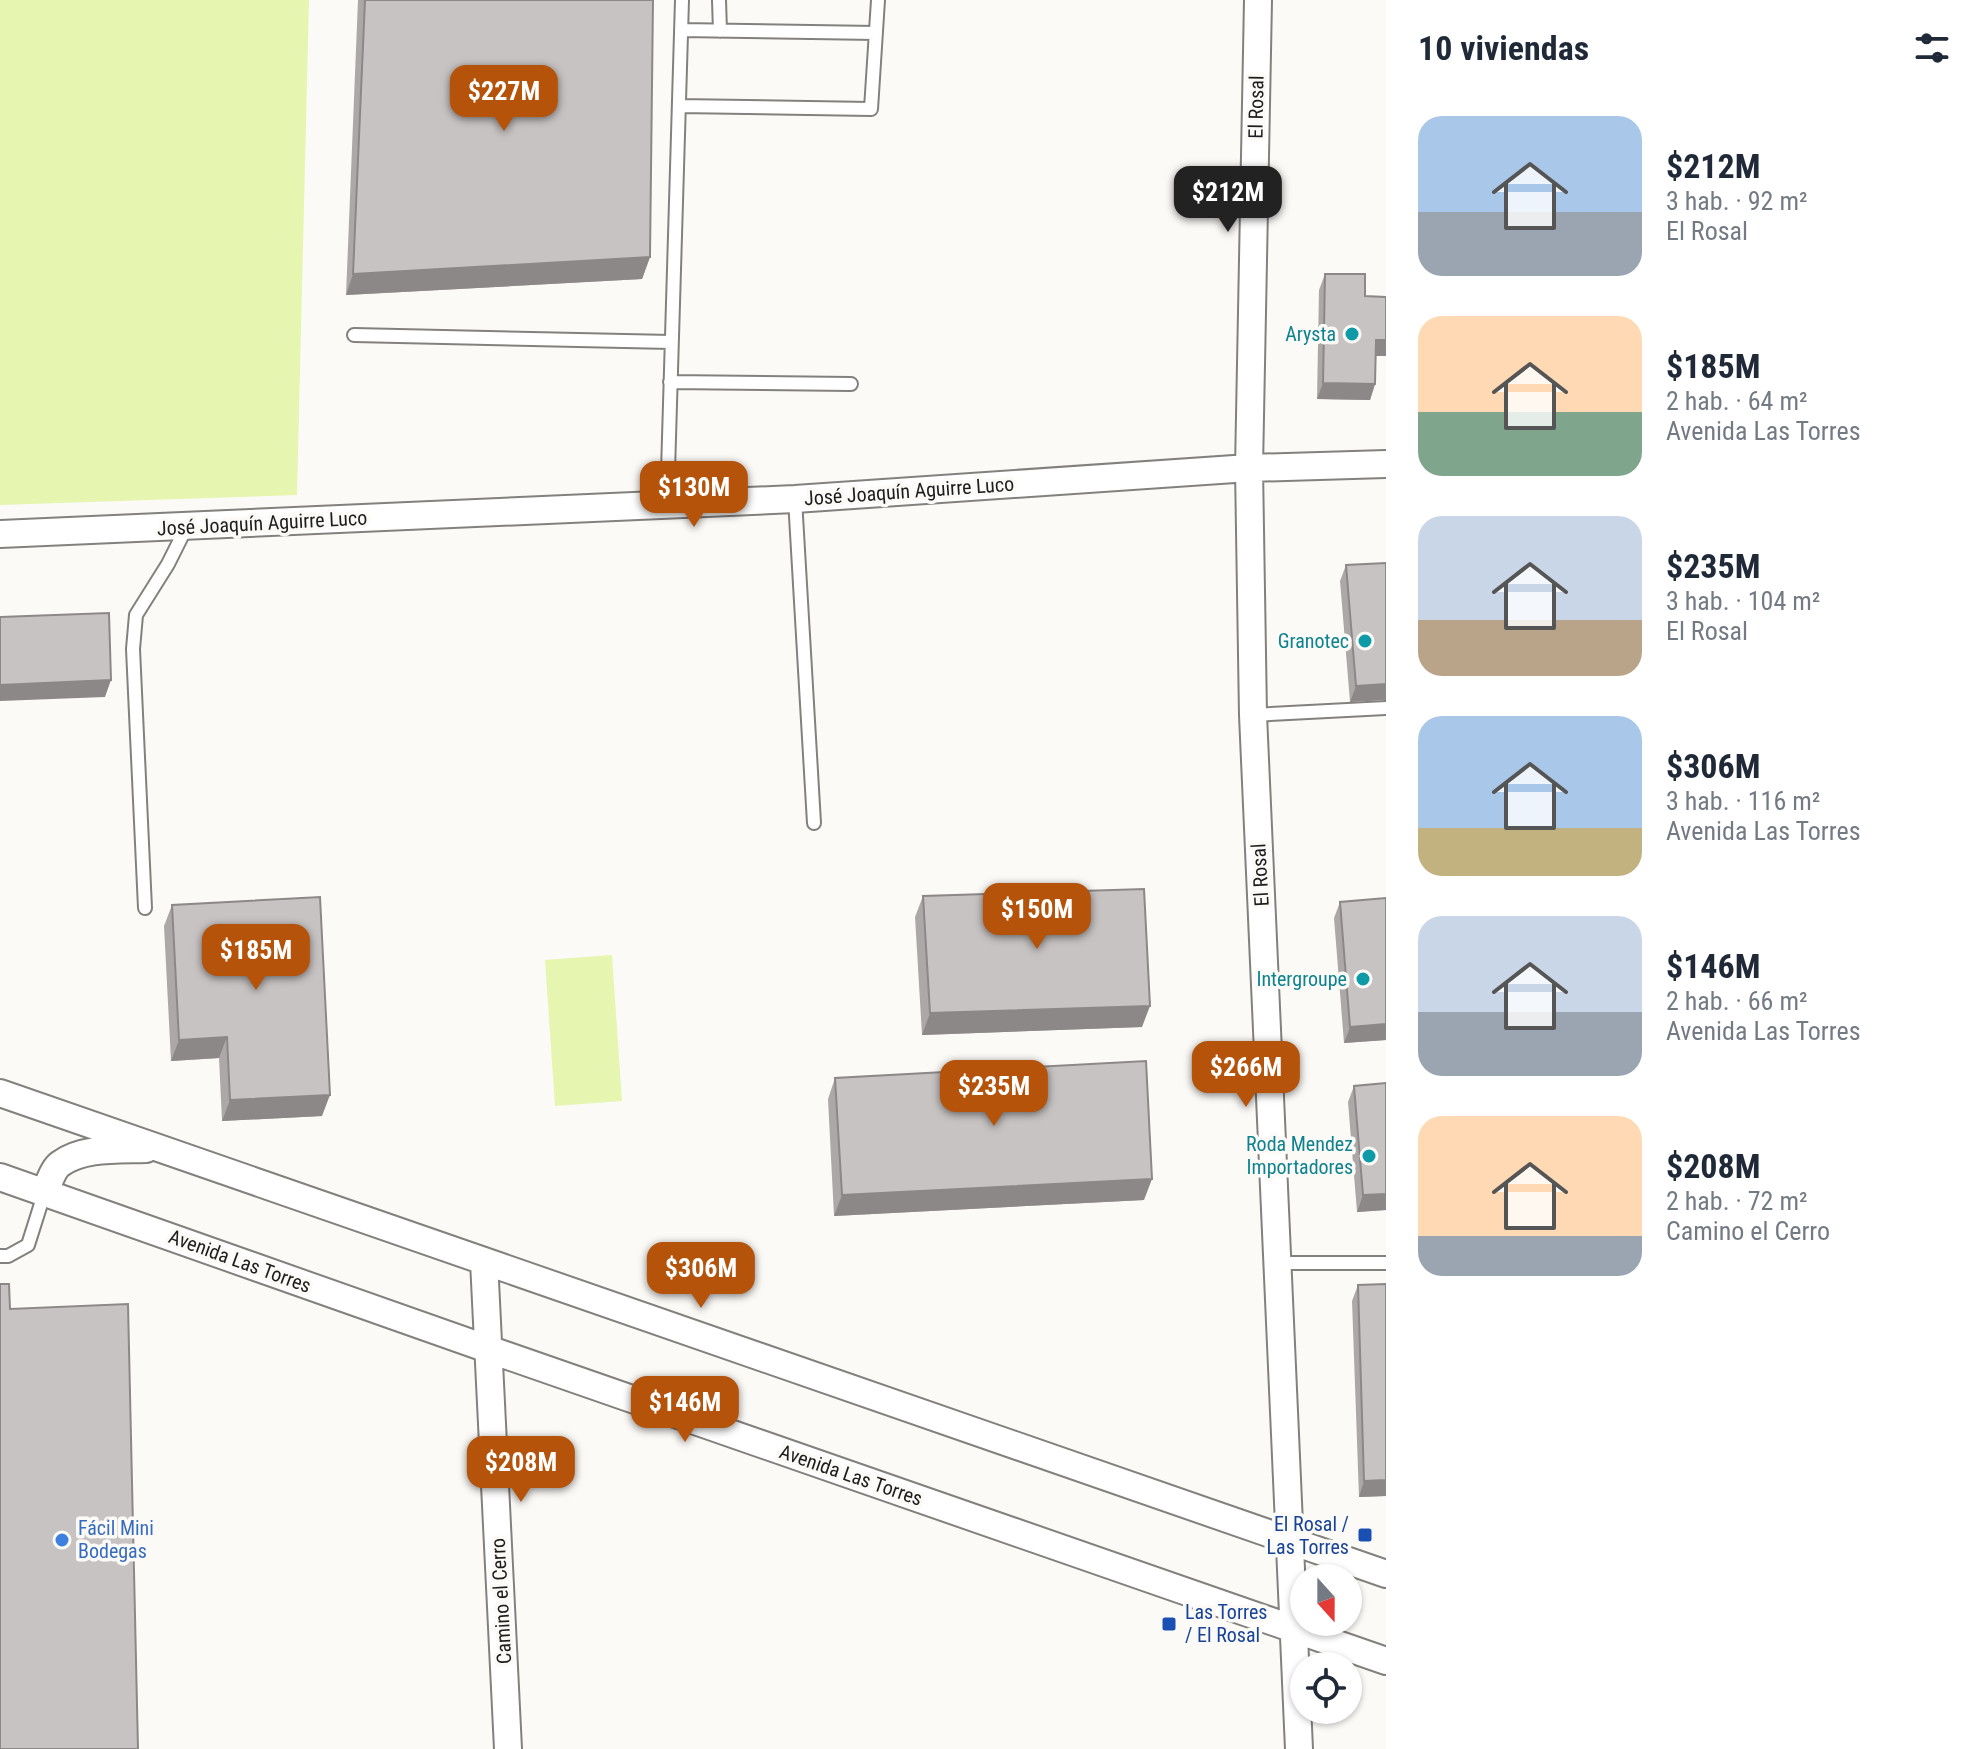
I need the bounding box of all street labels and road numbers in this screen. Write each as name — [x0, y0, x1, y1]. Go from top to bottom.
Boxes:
street label: El Rosal — [1243, 75, 1269, 139]
street label: José Joaquín Aguirre Luco — [803, 472, 1015, 510]
street label: José Joaquín Aguirre Luco — [156, 506, 368, 540]
street label: El Rosal — [1246, 843, 1274, 907]
street label: Avenida Las Torres — [166, 1224, 314, 1298]
street label: Avenida Las Torres — [776, 1439, 926, 1511]
street label: Camino el Cerro — [486, 1537, 516, 1665]

